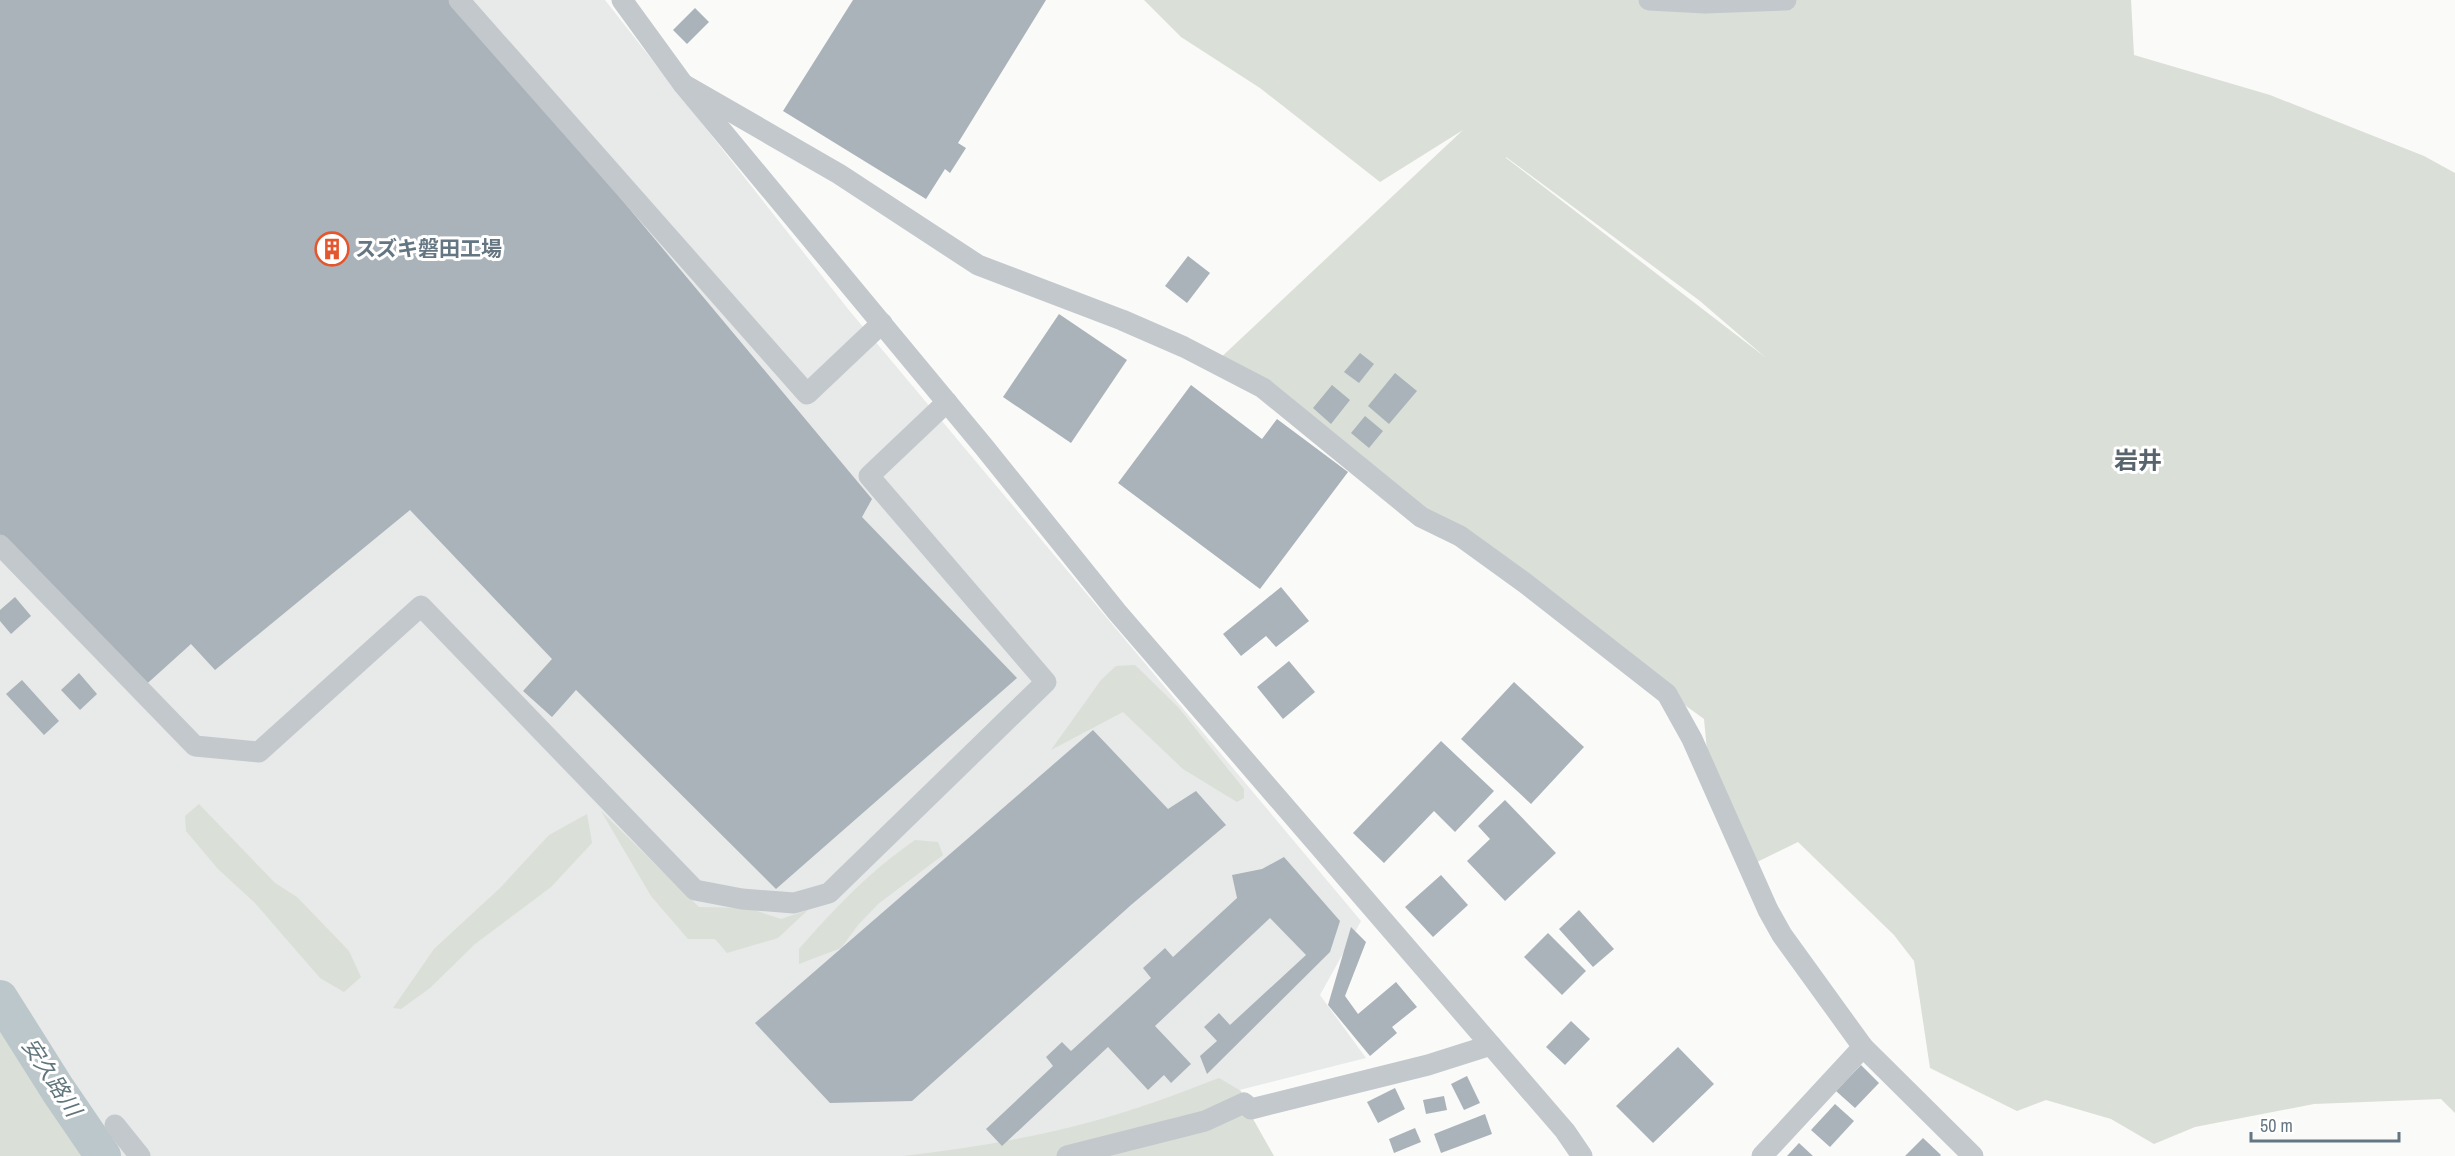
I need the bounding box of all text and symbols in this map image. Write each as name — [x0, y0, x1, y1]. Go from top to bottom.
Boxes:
building icon: スズキ磐田工場 — [314, 231, 350, 267]
place label: スズキ磐田工場 — [355, 234, 502, 263]
district label: 岩井 — [2114, 444, 2162, 476]
water label: 安久路川 — [15, 1032, 90, 1124]
scale bar — [2251, 1105, 2400, 1143]
text: 50 m — [2260, 1113, 2293, 1138]

